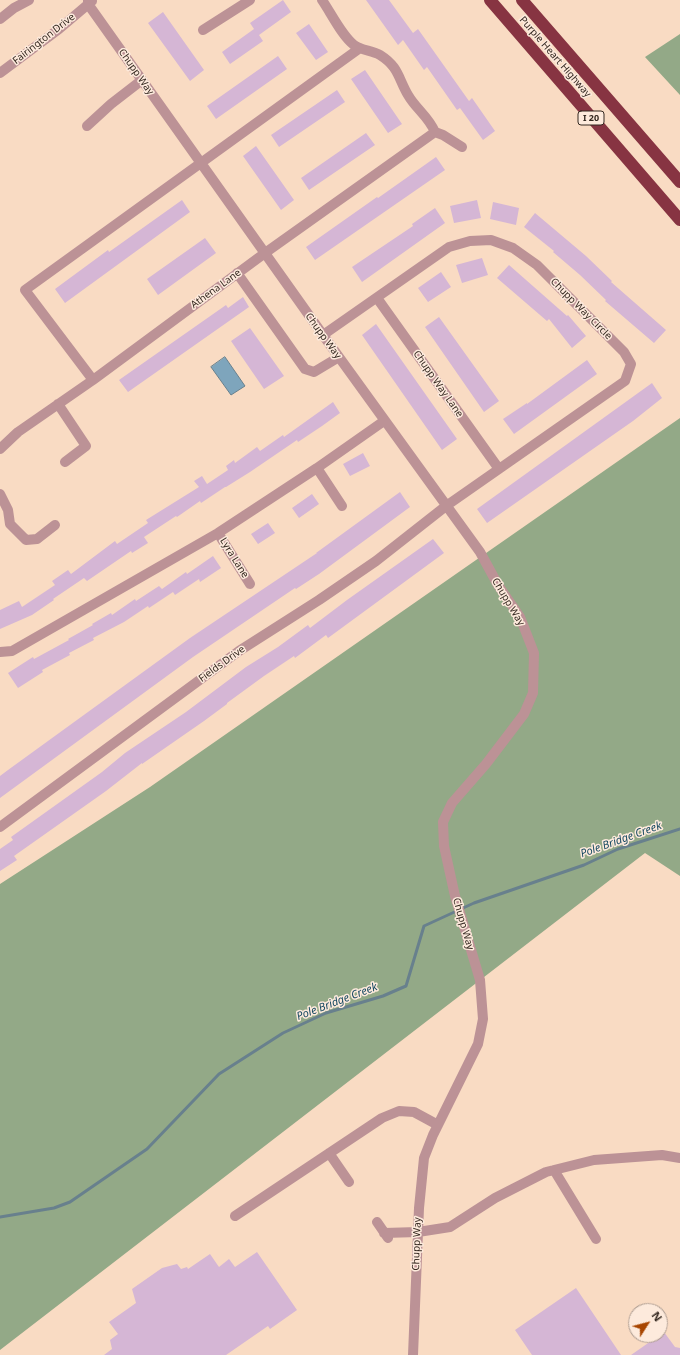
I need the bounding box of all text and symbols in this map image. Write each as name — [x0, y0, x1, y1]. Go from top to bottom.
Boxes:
street label: Fairington Drive — [11, 11, 77, 67]
street label: Purple Heart Highway — [517, 14, 593, 100]
street label: Chupp Way — [116, 47, 156, 97]
road number: I 20 — [578, 111, 604, 125]
street label: Athena Lane — [189, 267, 243, 311]
street label: Chupp Way Circle — [548, 276, 614, 342]
street label: Chupp Way — [302, 311, 344, 361]
street label: Chupp Way Lane — [411, 348, 465, 420]
street label: Lyra Lane — [217, 536, 251, 580]
street label: Chupp Way — [489, 576, 527, 628]
street label: Fields Drive — [197, 643, 247, 685]
water label: Pole Bridge Creek — [579, 819, 663, 861]
street label: Chupp Way — [450, 897, 476, 951]
water label: Pole Bridge Creek — [295, 981, 379, 1023]
street label: Chupp Way — [410, 1217, 424, 1271]
north arrow — [628, 1303, 668, 1343]
text: N — [649, 1308, 666, 1324]

